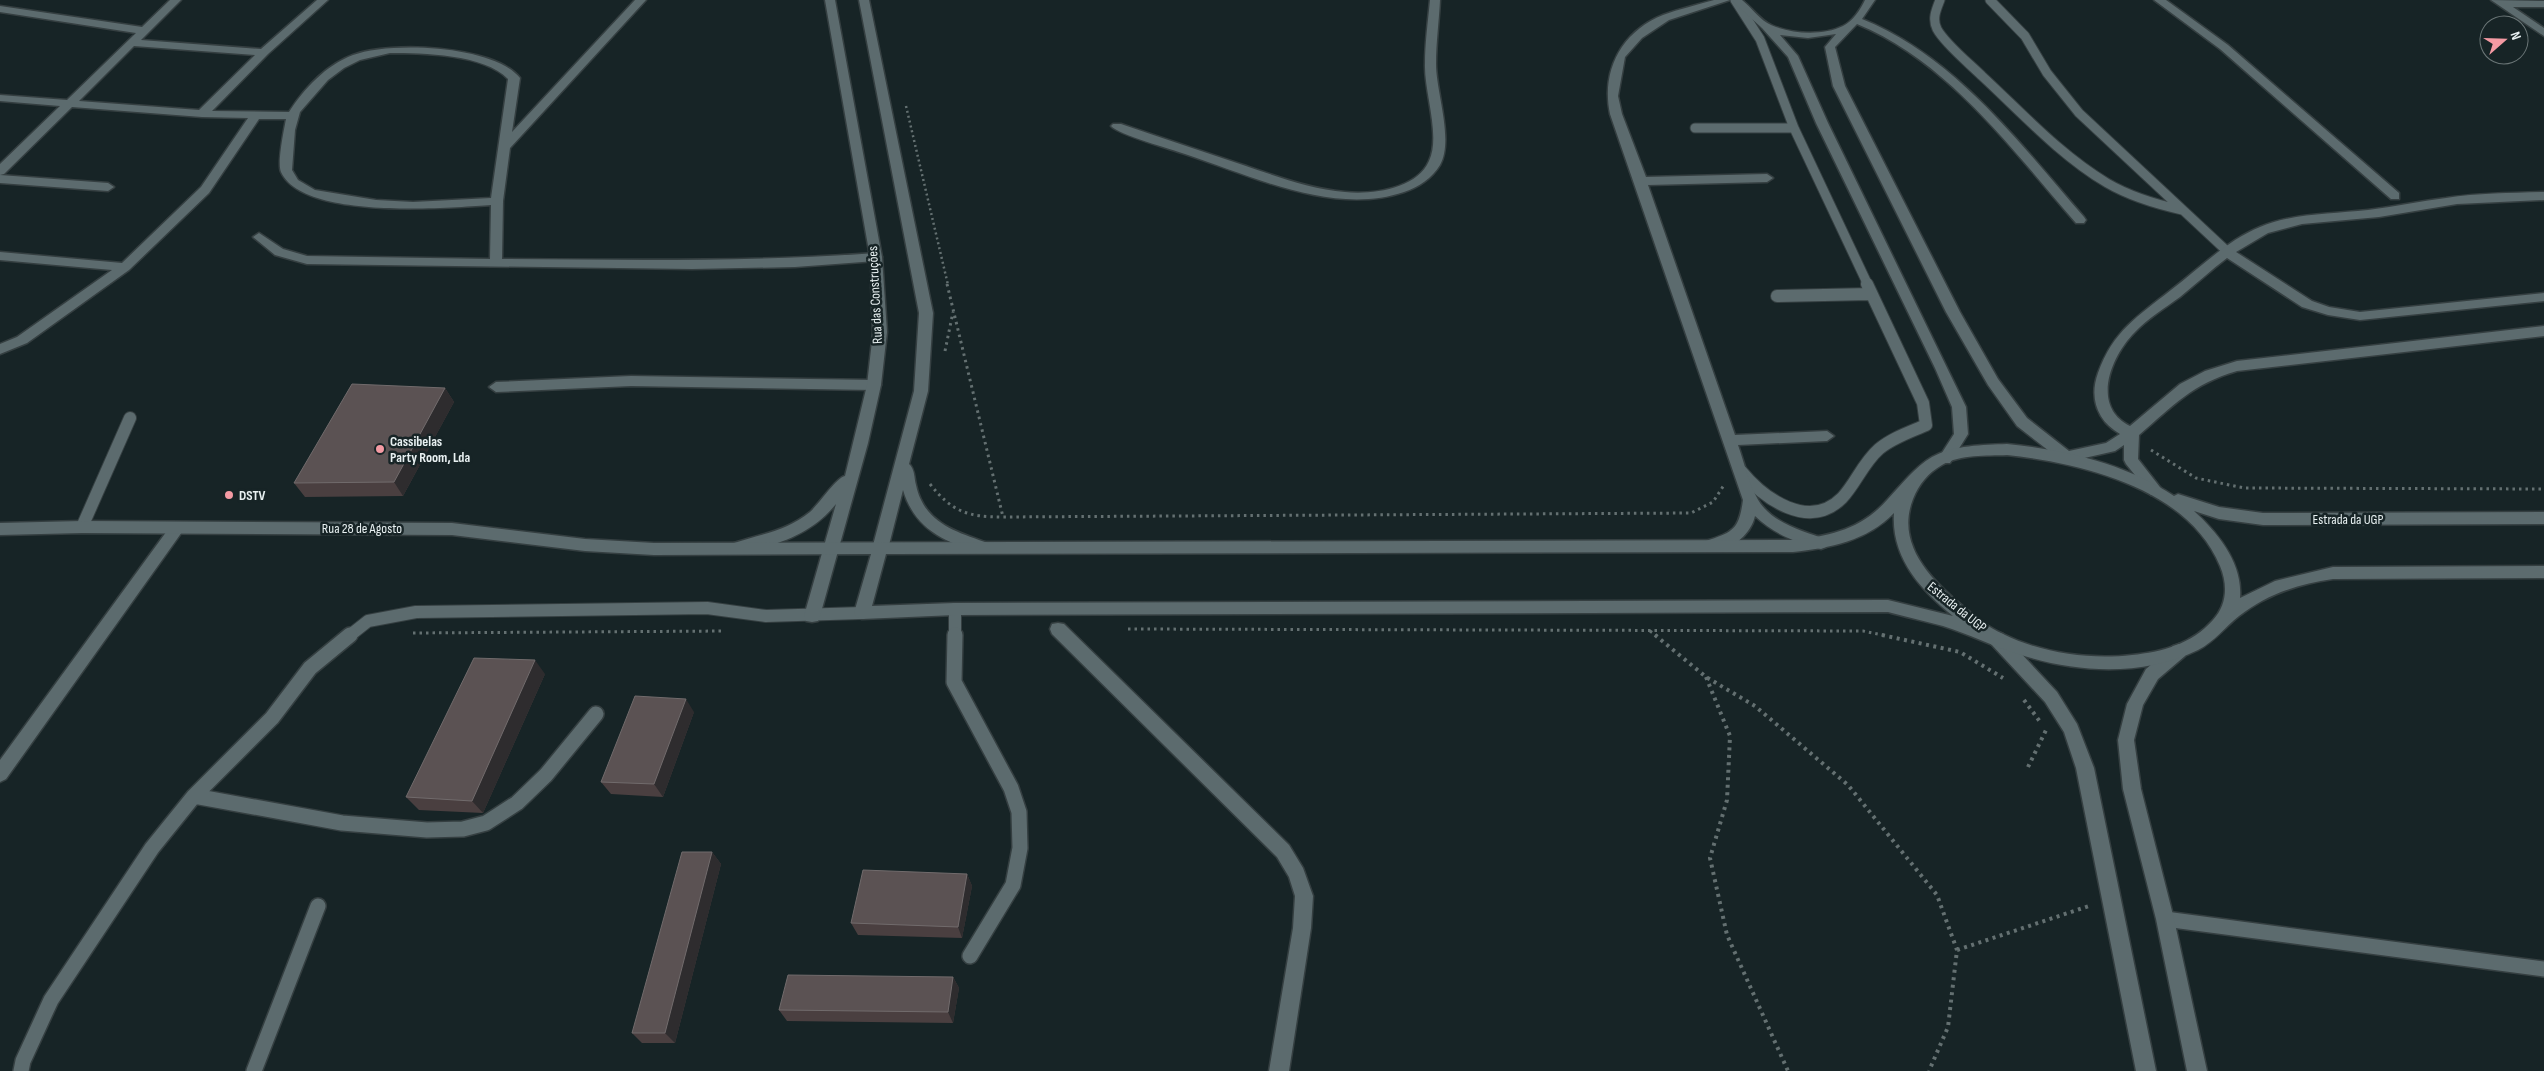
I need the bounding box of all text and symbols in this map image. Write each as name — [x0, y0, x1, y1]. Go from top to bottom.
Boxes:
north arrow — [2479, 15, 2529, 65]
text: N — [2506, 29, 2525, 42]
street label: Rua das Construções — [864, 246, 886, 344]
place label: Cassibelas Party Room, Lda — [390, 433, 470, 466]
marker: Cassibelas Party Room, Lda — [374, 443, 386, 455]
place label: DSTV — [239, 487, 266, 504]
marker: DSTV — [223, 489, 235, 501]
street label: Estrada da UGP — [2312, 511, 2384, 528]
street label: Rua 28 de Agosto — [322, 520, 402, 537]
street label: Estrada da UGP — [1924, 578, 1990, 636]

